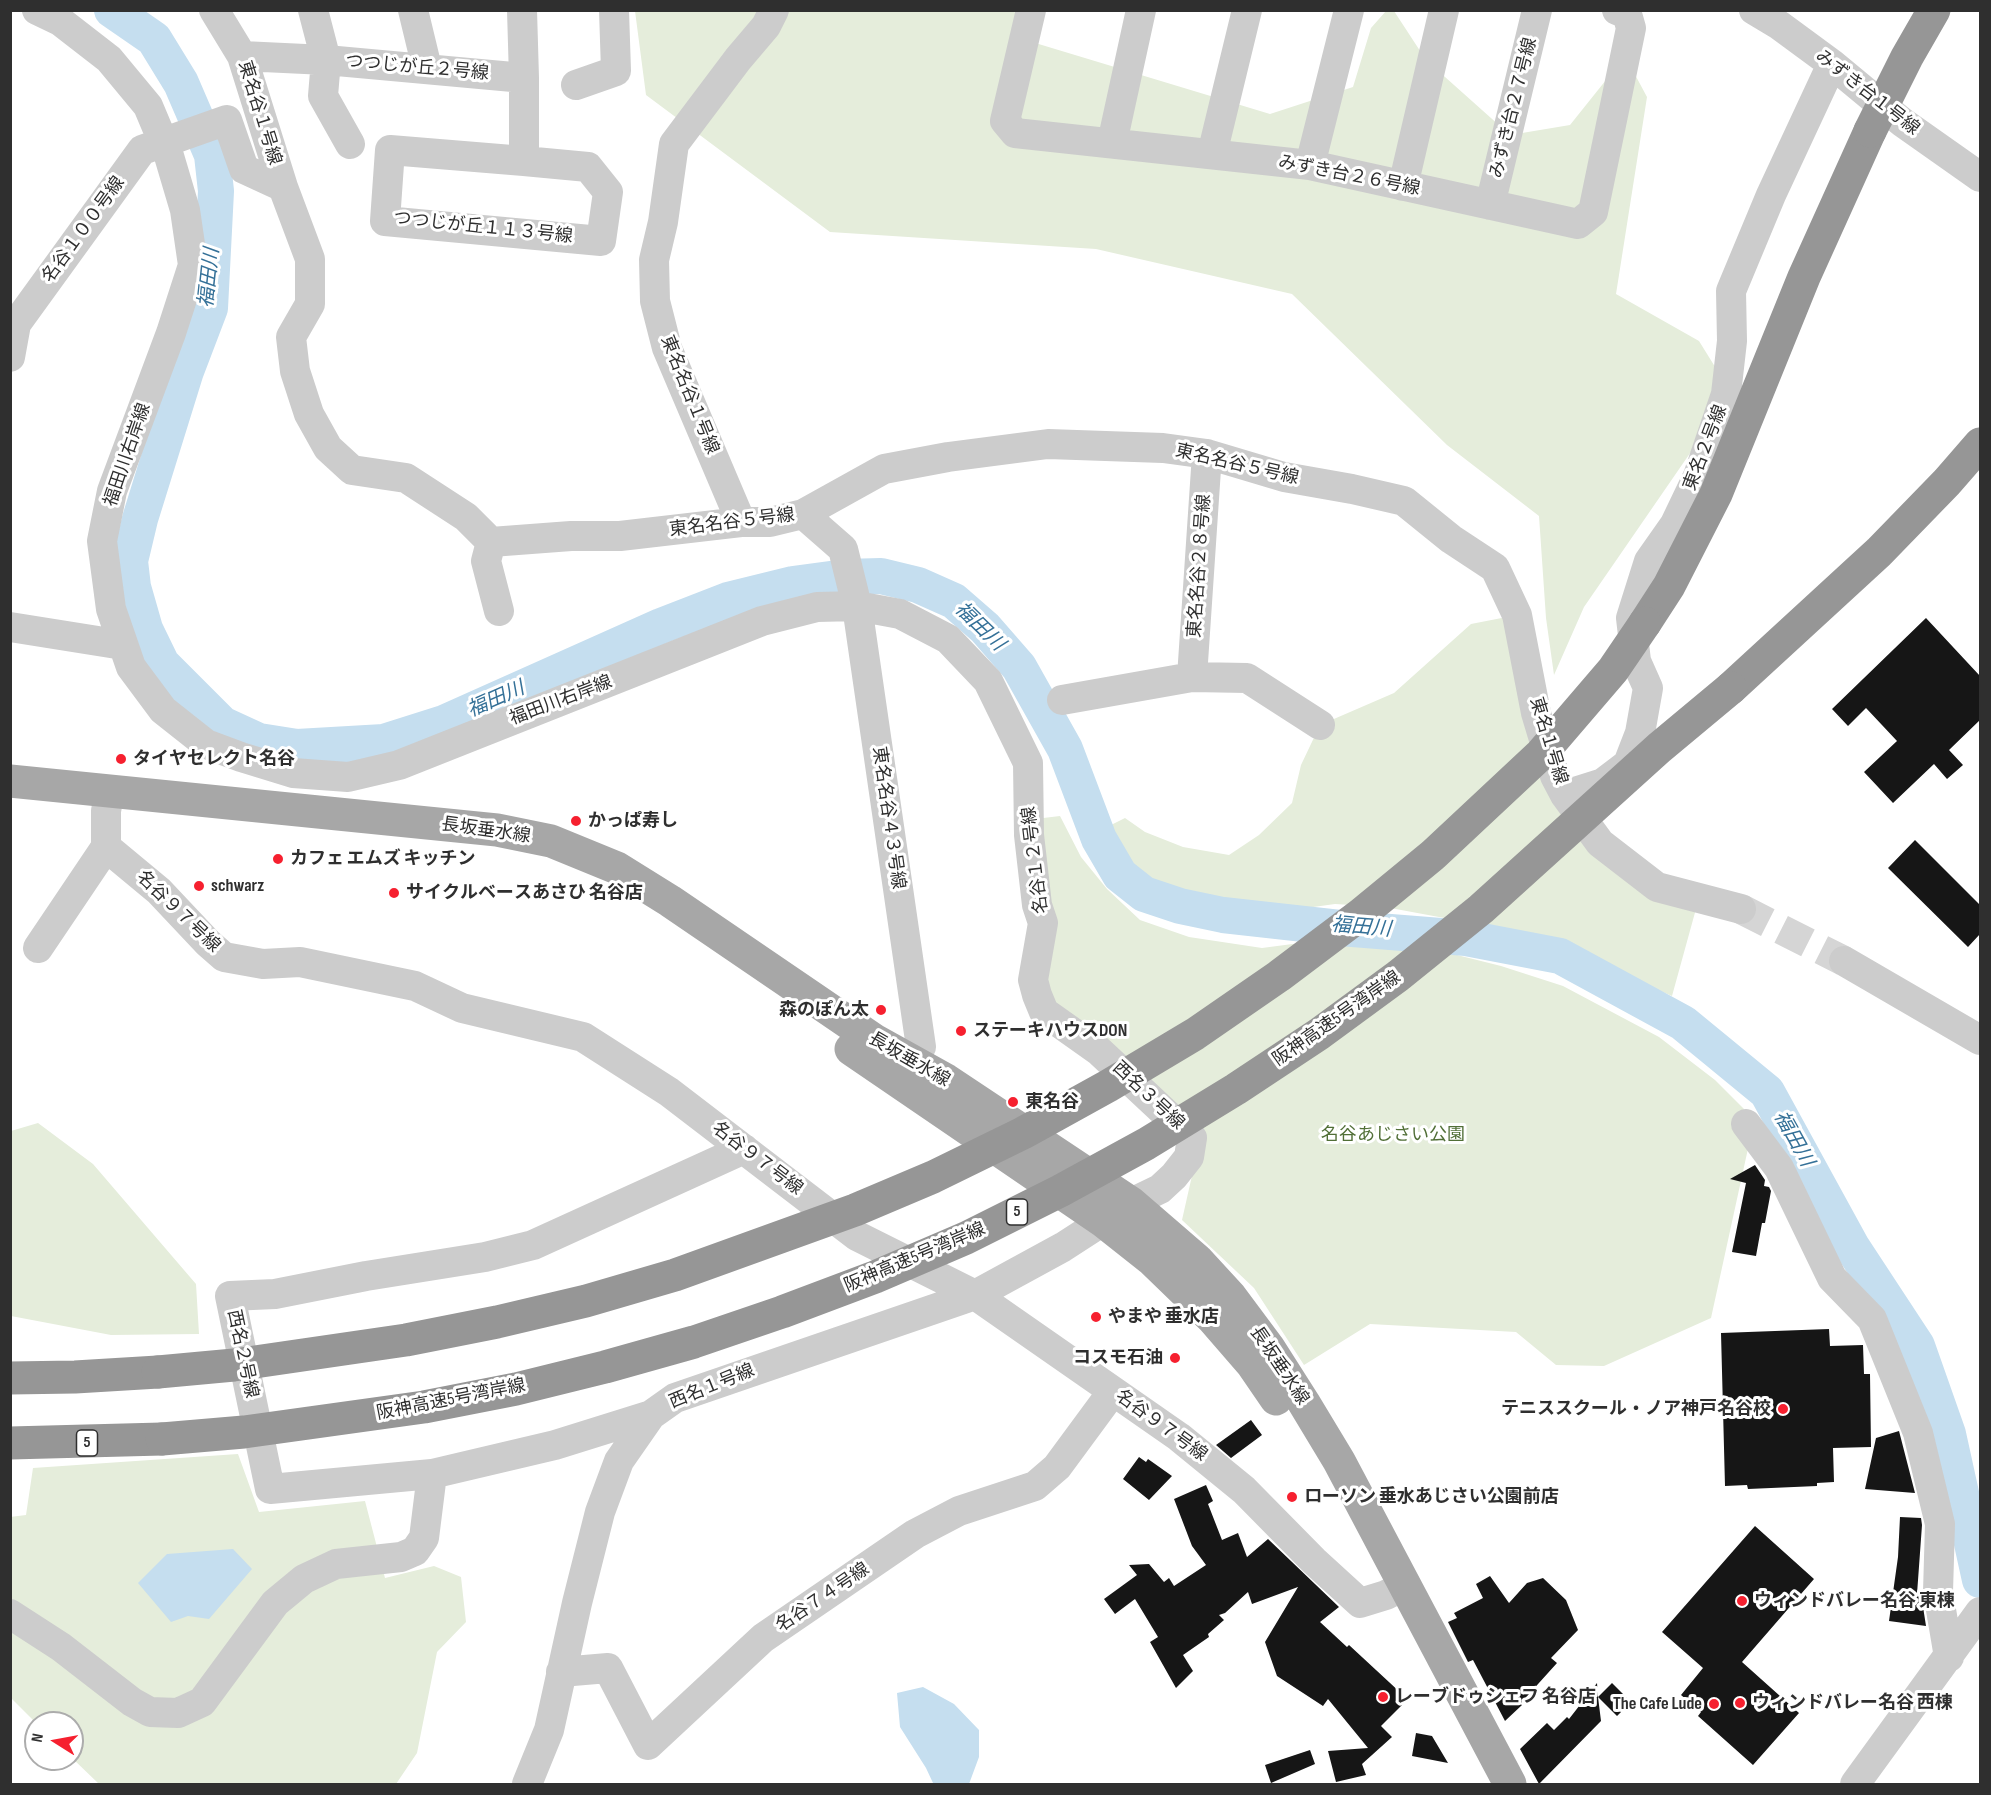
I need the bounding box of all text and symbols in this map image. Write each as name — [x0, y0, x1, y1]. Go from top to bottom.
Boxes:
street label: みずき台２７号線 — [1486, 36, 1542, 180]
street label: みずき台１号線 — [1811, 46, 1923, 140]
street label: つつじが丘２号線 — [344, 51, 490, 85]
street label: 東名谷１号線 — [233, 58, 285, 168]
street label: みずき台２６号線 — [1276, 152, 1422, 200]
street label: 名谷１００号線 — [38, 173, 130, 287]
street label: つつじが丘１１３号線 — [392, 208, 574, 248]
water label: 福田川 — [195, 247, 225, 309]
street label: 東名名谷１号線 — [655, 333, 723, 457]
street label: 福田川右岸線 — [100, 400, 156, 510]
street label: 東名２号線 — [1680, 402, 1732, 494]
street label: 東名名谷５号線 — [1173, 440, 1301, 490]
street label: 東名名谷２８号線 — [1184, 493, 1216, 639]
street label: 東名名谷５号線 — [668, 505, 796, 541]
water label: 福田川 — [949, 598, 1009, 656]
street label: 福田川右岸線 — [507, 672, 615, 730]
water label: 福田川 — [464, 677, 528, 723]
street label: 東名１号線 — [1525, 695, 1571, 787]
street label: 東名名谷４３号線 — [867, 745, 909, 891]
place label: タイヤセレクト名谷 — [133, 748, 295, 770]
marker: タイヤセレクト名谷 — [114, 752, 128, 766]
street label: 名谷１２号線 — [1019, 805, 1053, 915]
place label: かっぱ寿し — [588, 810, 678, 832]
street label: 長坂垂水線 — [440, 814, 532, 848]
marker: かっぱ寿し — [569, 814, 583, 828]
place label: カフェ エムズ キッチン — [290, 848, 476, 870]
marker: カフェ エムズ キッチン — [271, 852, 285, 866]
street label: 名谷９７号線 — [132, 867, 224, 957]
place label: schwarz — [211, 875, 264, 897]
marker: schwarz — [192, 879, 206, 893]
place label: サイクルベースあさひ 名谷店 — [406, 882, 643, 904]
marker: サイクルベースあさひ 名谷店 — [387, 886, 401, 900]
water label: 福田川 — [1330, 913, 1392, 943]
street label: 阪神高速5号湾岸線 — [1269, 967, 1405, 1071]
place label: 森のぽん太 — [779, 999, 869, 1021]
marker: 森のぽん太 — [874, 1003, 888, 1017]
place label: ステーキハウスDON — [973, 1020, 1127, 1042]
marker: ステーキハウスDON — [954, 1024, 968, 1038]
street label: 長坂垂水線 — [865, 1028, 953, 1092]
street label: 西名３号線 — [1108, 1057, 1188, 1135]
place label: 東名谷 — [1025, 1091, 1079, 1113]
marker: 東名谷 — [1006, 1095, 1020, 1109]
water label: 福田川 — [1768, 1107, 1818, 1171]
street label: 名谷９７号線 — [707, 1118, 807, 1200]
park label: 名谷あじさい公園 — [1321, 1124, 1465, 1146]
road number: 5 — [1006, 1199, 1028, 1225]
street label: 阪神高速5号湾岸線 — [841, 1219, 989, 1297]
place label: やまや 垂水店 — [1108, 1306, 1219, 1328]
street label: 西名２号線 — [222, 1308, 262, 1400]
marker: やまや 垂水店 — [1089, 1310, 1103, 1324]
street label: 長坂垂水線 — [1245, 1323, 1313, 1409]
place label: コスモ石油 — [1073, 1347, 1163, 1369]
marker: コスモ石油 — [1168, 1351, 1182, 1365]
street label: 西名１号線 — [666, 1360, 758, 1414]
street label: 阪神高速5号湾岸線 — [375, 1375, 527, 1425]
street label: 名谷９７号線 — [1111, 1386, 1211, 1466]
place label: テニススクール・ノア神戸名谷校 — [1501, 1398, 1771, 1420]
marker: テニススクール・ノア神戸名谷校 — [1776, 1402, 1790, 1416]
road number: 5 — [76, 1430, 98, 1456]
place label: ローソン 垂水あじさい公園前店 — [1304, 1486, 1559, 1508]
marker: ローソン 垂水あじさい公園前店 — [1285, 1490, 1299, 1504]
street label: 名谷７４号線 — [772, 1559, 874, 1637]
place label: ウィンドバレー名谷 東棟 — [1754, 1590, 1955, 1612]
marker: ウィンドバレー名谷 東棟 — [1735, 1594, 1749, 1608]
place label: レーブドゥシェフ 名谷店 — [1395, 1686, 1596, 1708]
marker: レーブドゥシェフ 名谷店 — [1376, 1690, 1390, 1704]
place label: ウィンドバレー名谷 西棟 — [1752, 1692, 1953, 1714]
place label: The Cafe Lude — [1613, 1693, 1702, 1715]
marker: ウィンドバレー名谷 西棟 — [1733, 1696, 1747, 1710]
marker: The Cafe Lude — [1707, 1697, 1721, 1711]
north arrow — [24, 1711, 84, 1771]
text: N — [28, 1732, 48, 1744]

